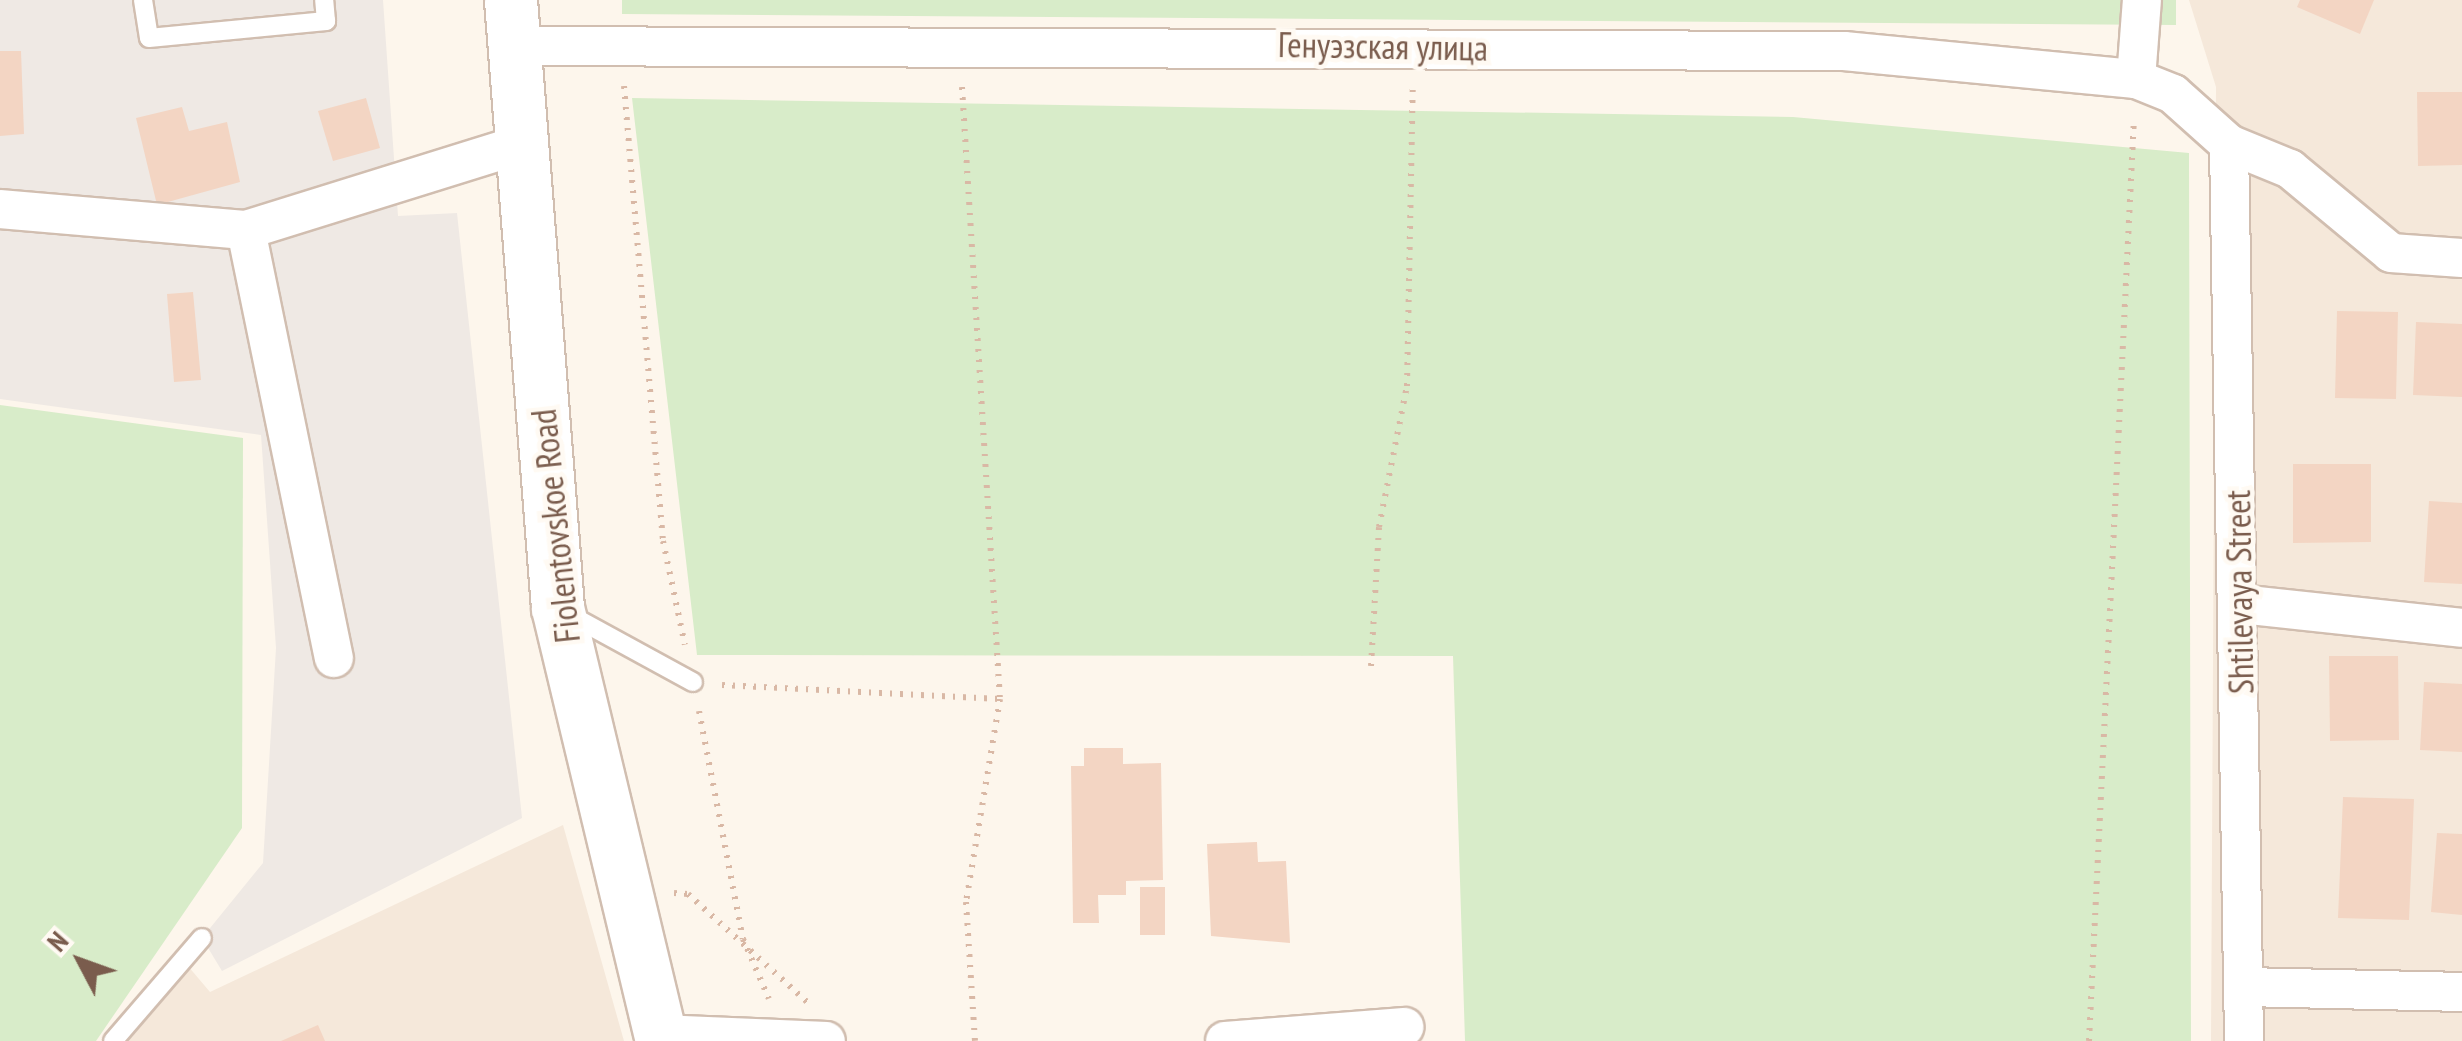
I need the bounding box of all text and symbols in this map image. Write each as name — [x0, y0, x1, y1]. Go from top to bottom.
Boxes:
street label: Генуэзская улица — [1278, 23, 1488, 69]
street label: Fiolentovskoe Road — [522, 407, 588, 645]
street label: Shtilevaya Street — [2216, 490, 2262, 694]
north arrow — [30, 911, 130, 1011]
text: N — [38, 923, 76, 959]

